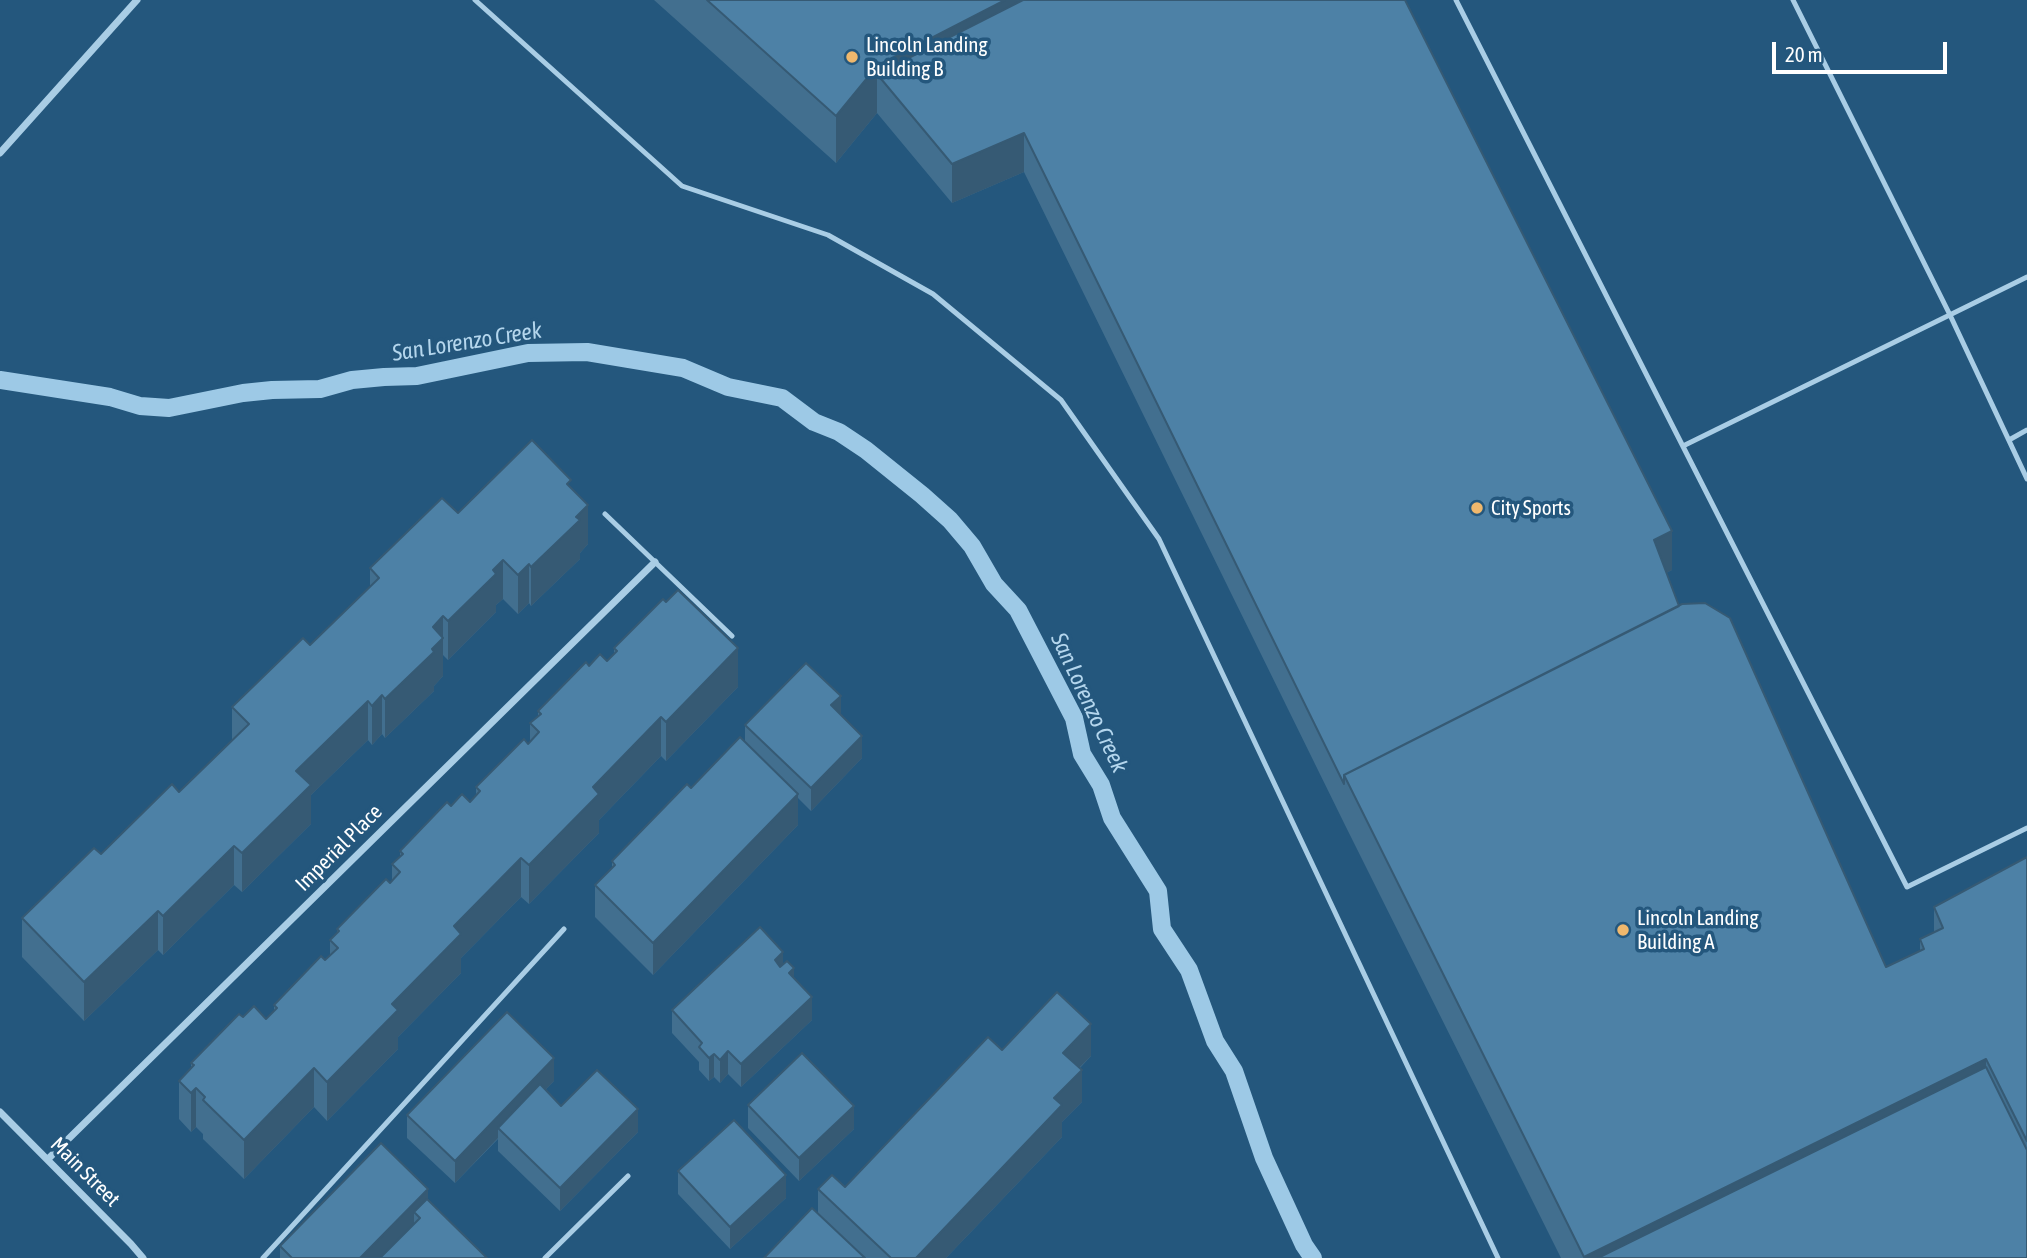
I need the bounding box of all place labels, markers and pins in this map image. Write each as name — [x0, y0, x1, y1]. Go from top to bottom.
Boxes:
place label: Lincoln Landing Building B — [866, 32, 987, 82]
marker: Lincoln Landing Building B — [844, 49, 860, 65]
place label: City Sports — [1491, 495, 1571, 521]
marker: City Sports — [1469, 500, 1485, 516]
place label: Lincoln Landing Building A — [1637, 905, 1758, 955]
marker: Lincoln Landing Building A — [1615, 922, 1631, 938]

